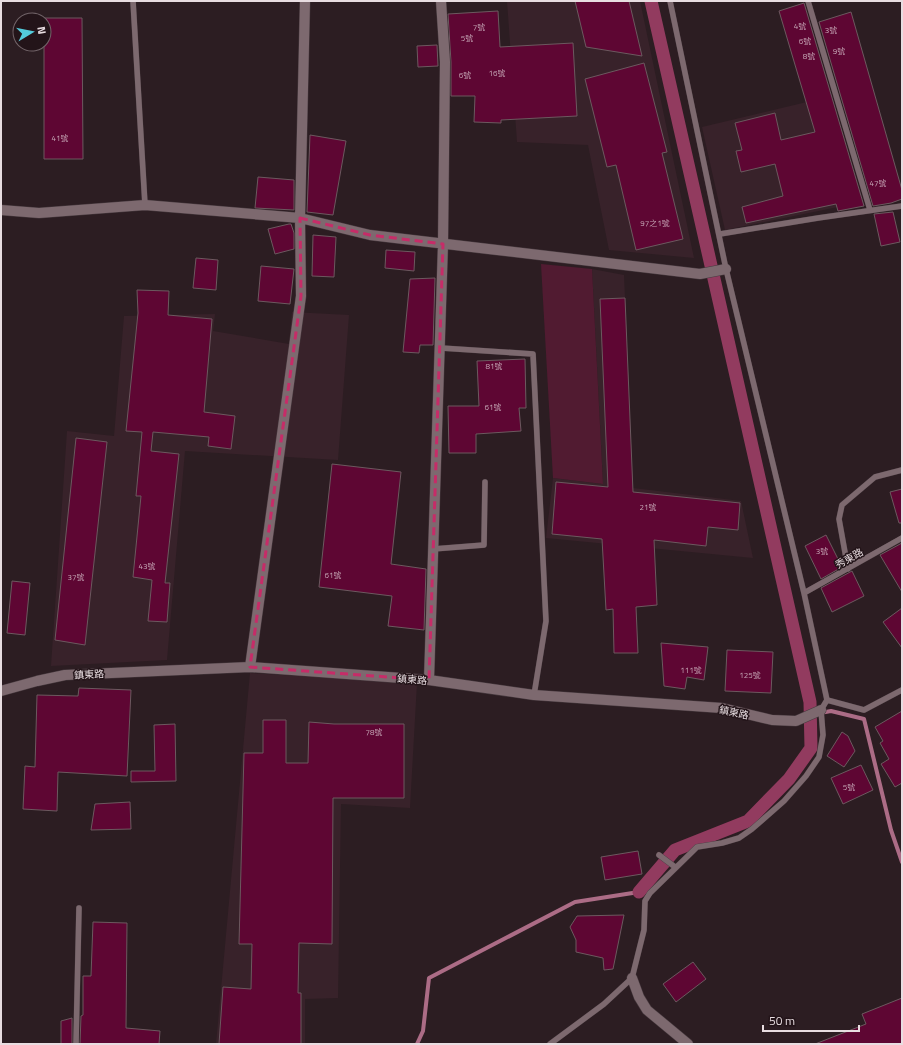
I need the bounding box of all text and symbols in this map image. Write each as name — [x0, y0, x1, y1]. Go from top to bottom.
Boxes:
north arrow — [12, 12, 52, 52]
house number: 4號 — [794, 20, 806, 32]
house number: 7號 — [473, 21, 485, 33]
house number: 3號 — [825, 24, 837, 36]
text: N — [33, 25, 50, 35]
house number: 5號 — [461, 32, 473, 44]
house number: 6號 — [799, 35, 811, 47]
house number: 9號 — [833, 45, 845, 57]
house number: 8號 — [803, 50, 815, 62]
house number: 16號 — [489, 67, 505, 79]
house number: 6號 — [459, 69, 471, 81]
house number: 41號 — [52, 132, 68, 144]
house number: 47號 — [870, 177, 886, 189]
house number: 97之1號 — [640, 217, 670, 229]
house number: 81號 — [486, 360, 502, 372]
house number: 61號 — [485, 401, 501, 413]
house number: 21號 — [640, 501, 656, 513]
house number: 3號 — [816, 545, 828, 557]
street label: 秀東路 — [832, 545, 866, 572]
house number: 43號 — [139, 560, 155, 572]
house number: 61號 — [325, 569, 341, 581]
house number: 37號 — [68, 571, 84, 583]
house number: 111號 — [680, 664, 702, 676]
street label: 鎮東路 — [74, 666, 104, 683]
house number: 125號 — [739, 669, 761, 681]
street label: 鎮東路 — [396, 671, 428, 688]
street label: 鎮東路 — [718, 702, 750, 723]
house number: 78號 — [366, 726, 382, 738]
house number: 5號 — [843, 781, 855, 793]
scale bar — [763, 1007, 859, 1033]
text: 50 m — [769, 1011, 795, 1030]

